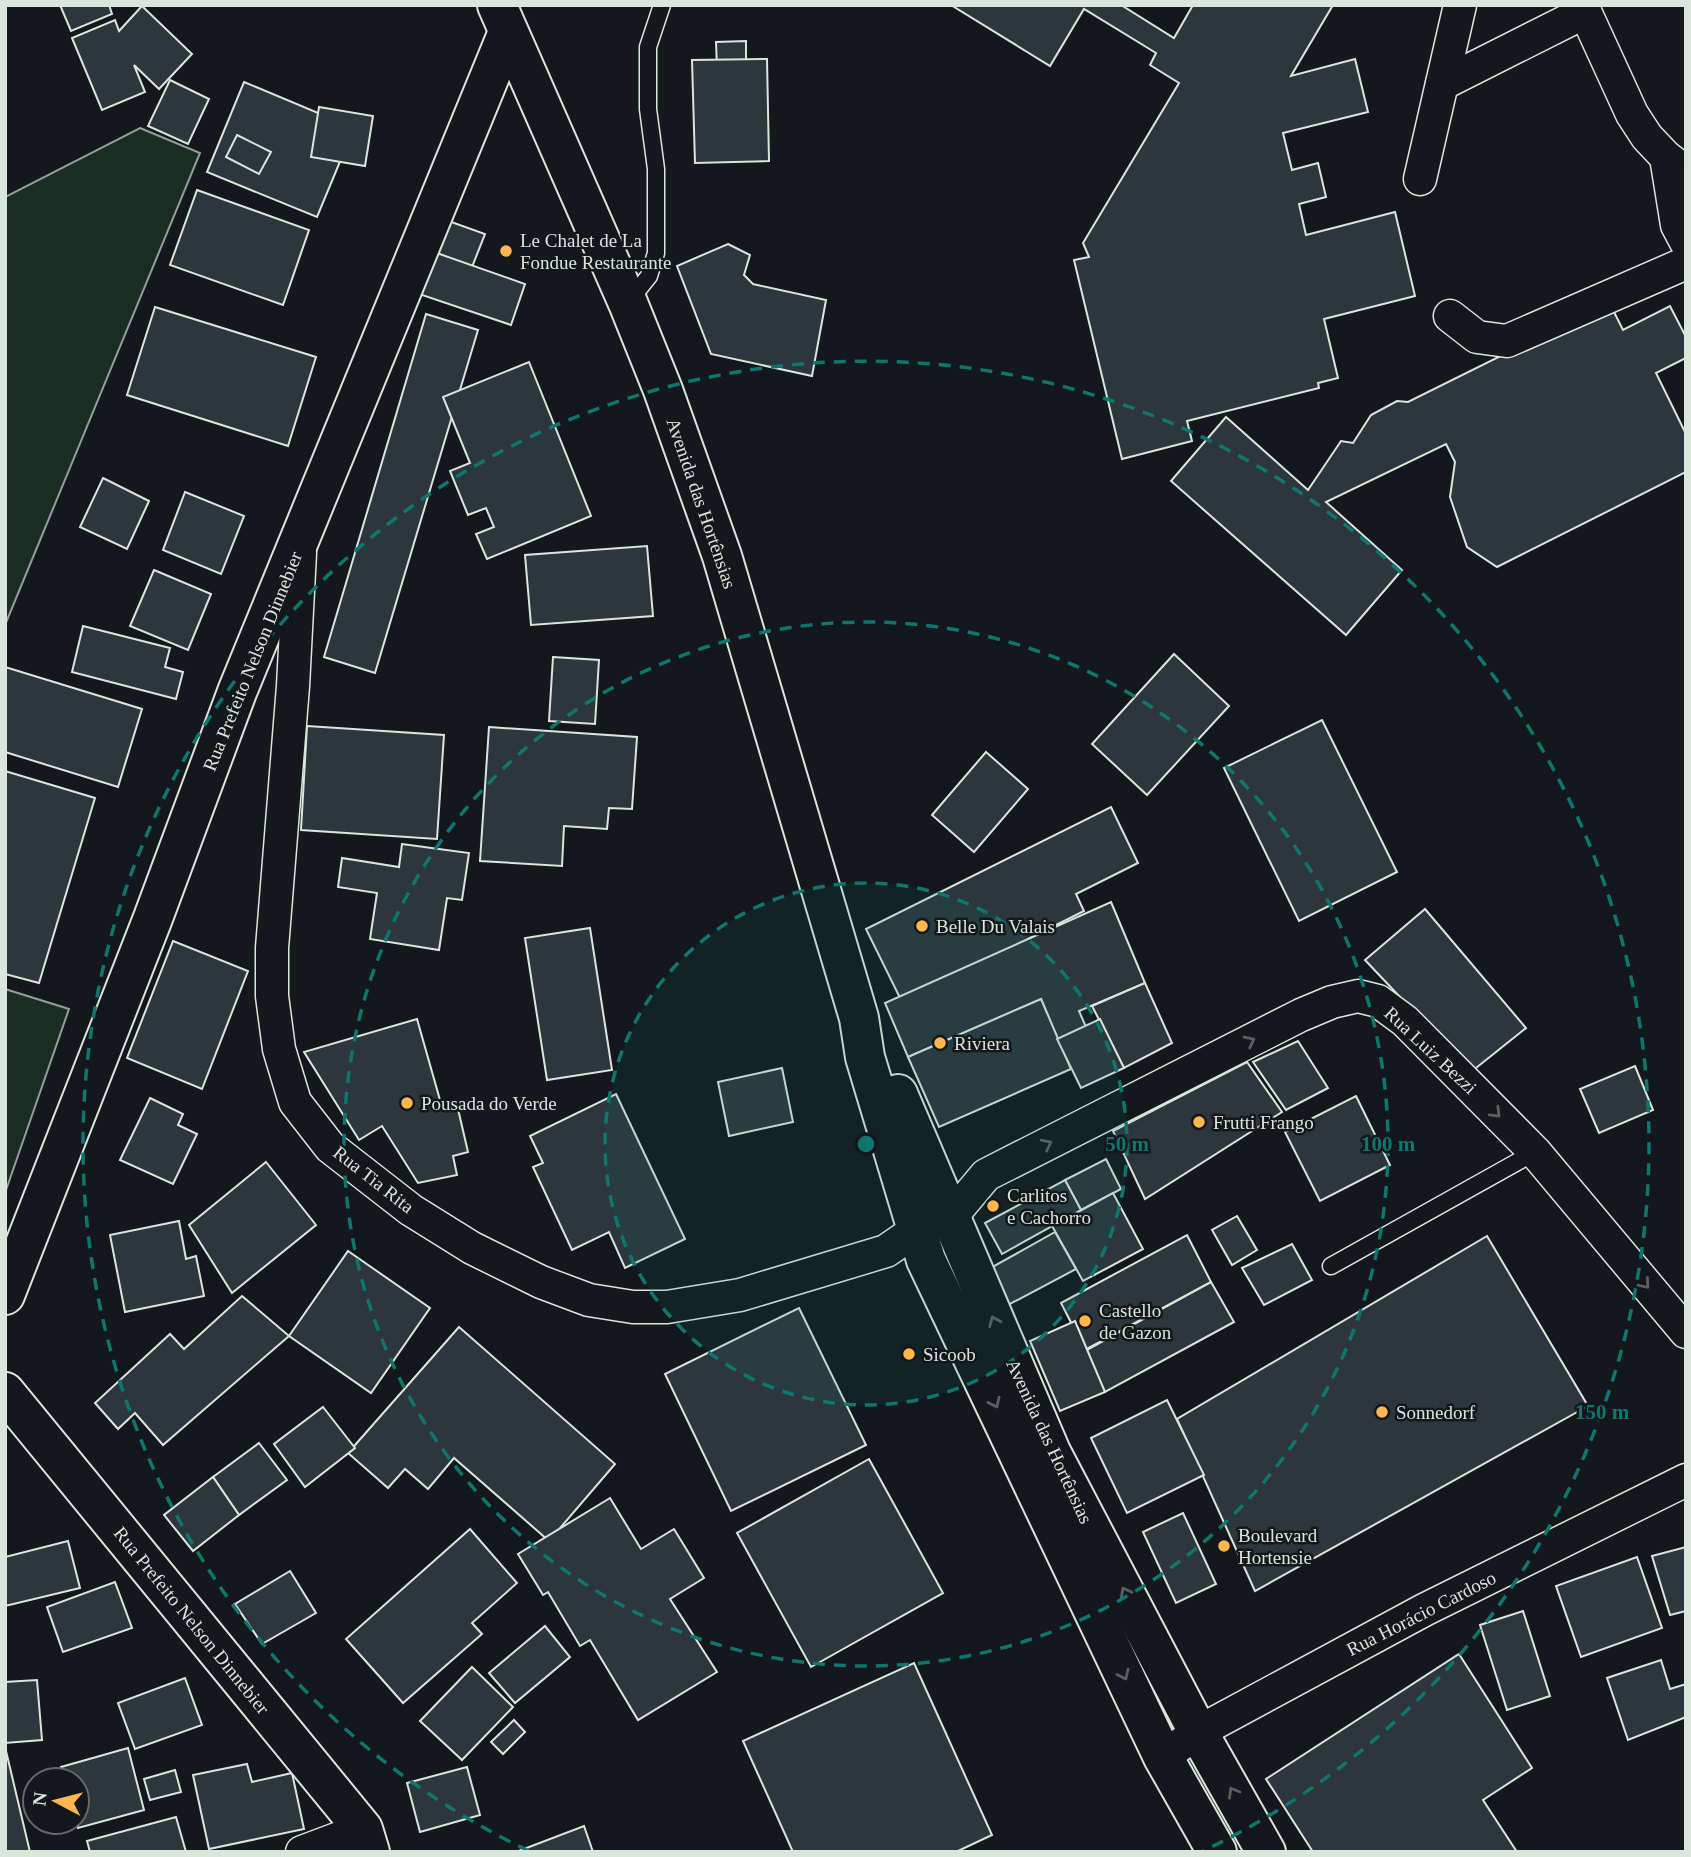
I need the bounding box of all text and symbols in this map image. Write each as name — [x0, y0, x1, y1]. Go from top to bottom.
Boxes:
place label: Le Chalet de La Fondue Restaurante — [520, 230, 671, 273]
marker: Le Chalet de La Fondue Restaurante — [498, 243, 514, 259]
street label: Avenida das Hortênsias — [662, 415, 741, 591]
street label: Rua Prefeito Nelson Dinnebier — [199, 548, 306, 774]
place label: Belle Du Valais — [936, 916, 1055, 937]
marker: Belle Du Valais — [914, 918, 930, 934]
street label: Rua Luiz Bezzi — [1380, 1002, 1481, 1098]
place label: Riviera — [954, 1033, 1010, 1054]
marker: Riviera — [932, 1035, 948, 1051]
one-way arrow — [1243, 1035, 1255, 1049]
place label: Pousada do Verde — [421, 1093, 557, 1114]
marker: Pousada do Verde — [399, 1095, 415, 1111]
one-way arrow — [1488, 1104, 1501, 1117]
place label: Frutti Frango — [1213, 1112, 1314, 1133]
marker: Frutti Frango — [1191, 1114, 1207, 1130]
centre of rings — [854, 1132, 878, 1156]
text: 50 m — [1105, 1132, 1149, 1156]
text: 100 m — [1361, 1132, 1416, 1156]
one-way arrow — [1040, 1139, 1052, 1153]
street label: Rua Tia Rita — [329, 1142, 418, 1218]
place label: Carlitos e Cachorro — [1007, 1185, 1091, 1228]
marker: Carlitos e Cachorro — [985, 1198, 1001, 1214]
one-way arrow — [1637, 1276, 1650, 1288]
place label: Castello de Gazon — [1099, 1300, 1172, 1343]
marker: Castello de Gazon — [1077, 1313, 1093, 1329]
one-way arrow — [988, 1316, 1002, 1328]
place label: Sicoob — [923, 1344, 976, 1365]
marker: Sicoob — [901, 1346, 917, 1362]
street label: Avenida das Hortênsias — [1002, 1356, 1097, 1527]
one-way arrow — [986, 1396, 1000, 1408]
text: 150 m — [1575, 1400, 1630, 1424]
place label: Sonnedorf — [1396, 1402, 1476, 1423]
marker: Sonnedorf — [1374, 1404, 1390, 1420]
street label: Rua Prefeito Nelson Dinnebier — [110, 1522, 274, 1719]
place label: Boulevard Hortensie — [1238, 1525, 1318, 1568]
marker: Boulevard Hortensie — [1216, 1538, 1232, 1554]
street label: Rua Horácio Cardoso — [1343, 1567, 1499, 1660]
one-way arrow — [1119, 1587, 1133, 1599]
one-way arrow — [1115, 1668, 1129, 1680]
north arrow — [21, 1766, 91, 1836]
one-way arrow — [1228, 1787, 1241, 1800]
text: N — [28, 1791, 51, 1807]

